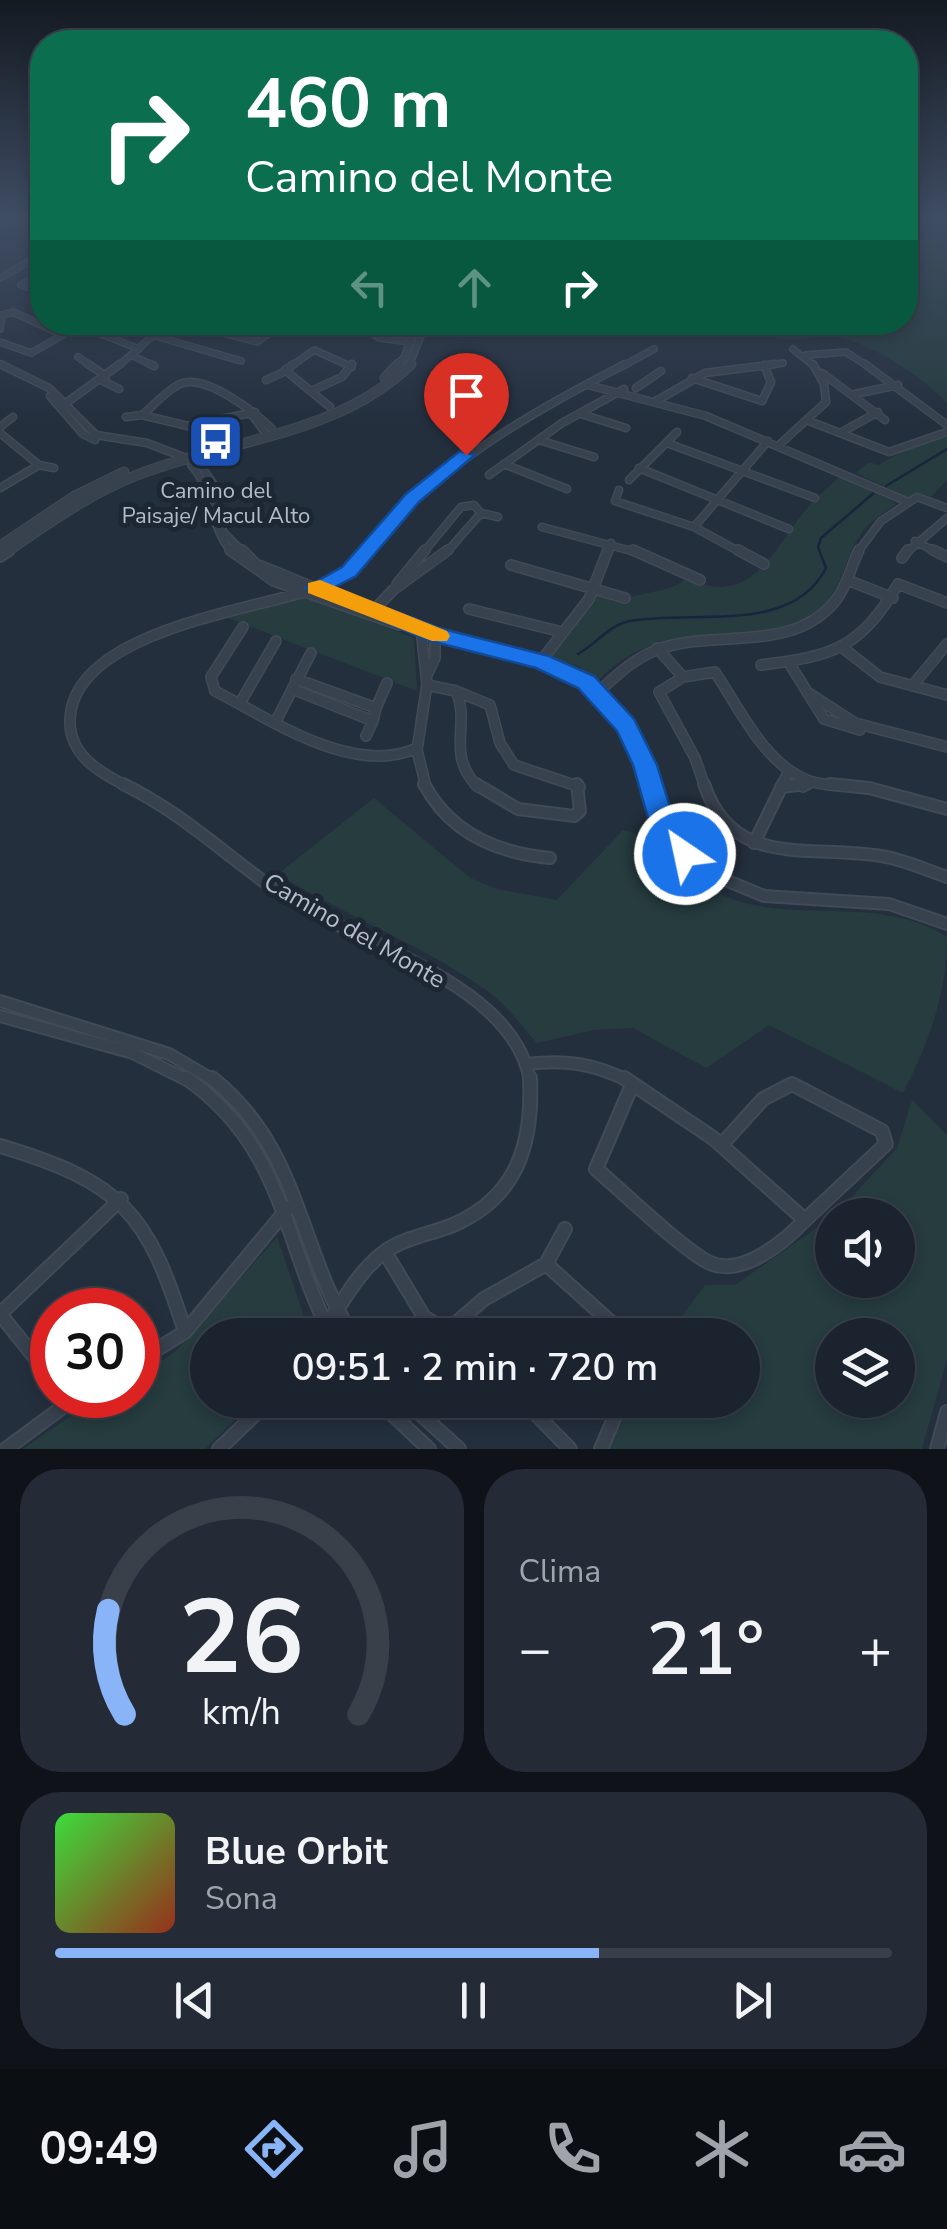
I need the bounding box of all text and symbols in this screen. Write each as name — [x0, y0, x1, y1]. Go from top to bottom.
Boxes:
text: 460 m — [245, 56, 451, 152]
icon: right — [80, 70, 210, 200]
text: Camino del Monte — [245, 147, 613, 208]
icon: left — [342, 260, 397, 315]
icon: ahead — [447, 260, 502, 315]
icon: right — [552, 260, 607, 315]
pin — [424, 353, 509, 456]
icon: arrive — [439, 368, 494, 423]
bus stop icon: Camino del Paisaje/ Macul Alto — [186, 412, 246, 472]
place label: Camino del Paisaje/ Macul Alto — [122, 476, 310, 531]
position arrow — [633, 802, 737, 906]
street label: Camino del Monte — [257, 865, 452, 997]
map controls — [815, 1198, 915, 1418]
button: sound — [815, 1198, 915, 1298]
speed limit sign: 30 — [30, 1288, 160, 1418]
button: layers — [815, 1318, 915, 1418]
text: 09:51 · 2 min · 720 m — [292, 1342, 658, 1393]
text: Clima — [519, 1550, 601, 1593]
text: 26 — [179, 1567, 304, 1709]
text: 21° — [646, 1598, 764, 1700]
text: − — [519, 1612, 552, 1687]
text: + — [859, 1612, 892, 1687]
text: km/h — [202, 1688, 281, 1737]
text: Blue Orbit — [205, 1826, 388, 1877]
text: Sona — [205, 1877, 278, 1920]
icon: previous — [167, 1973, 222, 2028]
icon: pause — [446, 1973, 501, 2028]
icon: next — [725, 1973, 780, 2028]
icon: directions — [239, 2114, 309, 2184]
icon: music — [388, 2114, 458, 2184]
icon: phone — [538, 2114, 608, 2184]
icon: climate — [687, 2114, 757, 2184]
icon: car — [837, 2114, 907, 2184]
text: 09:49 — [40, 2119, 159, 2180]

